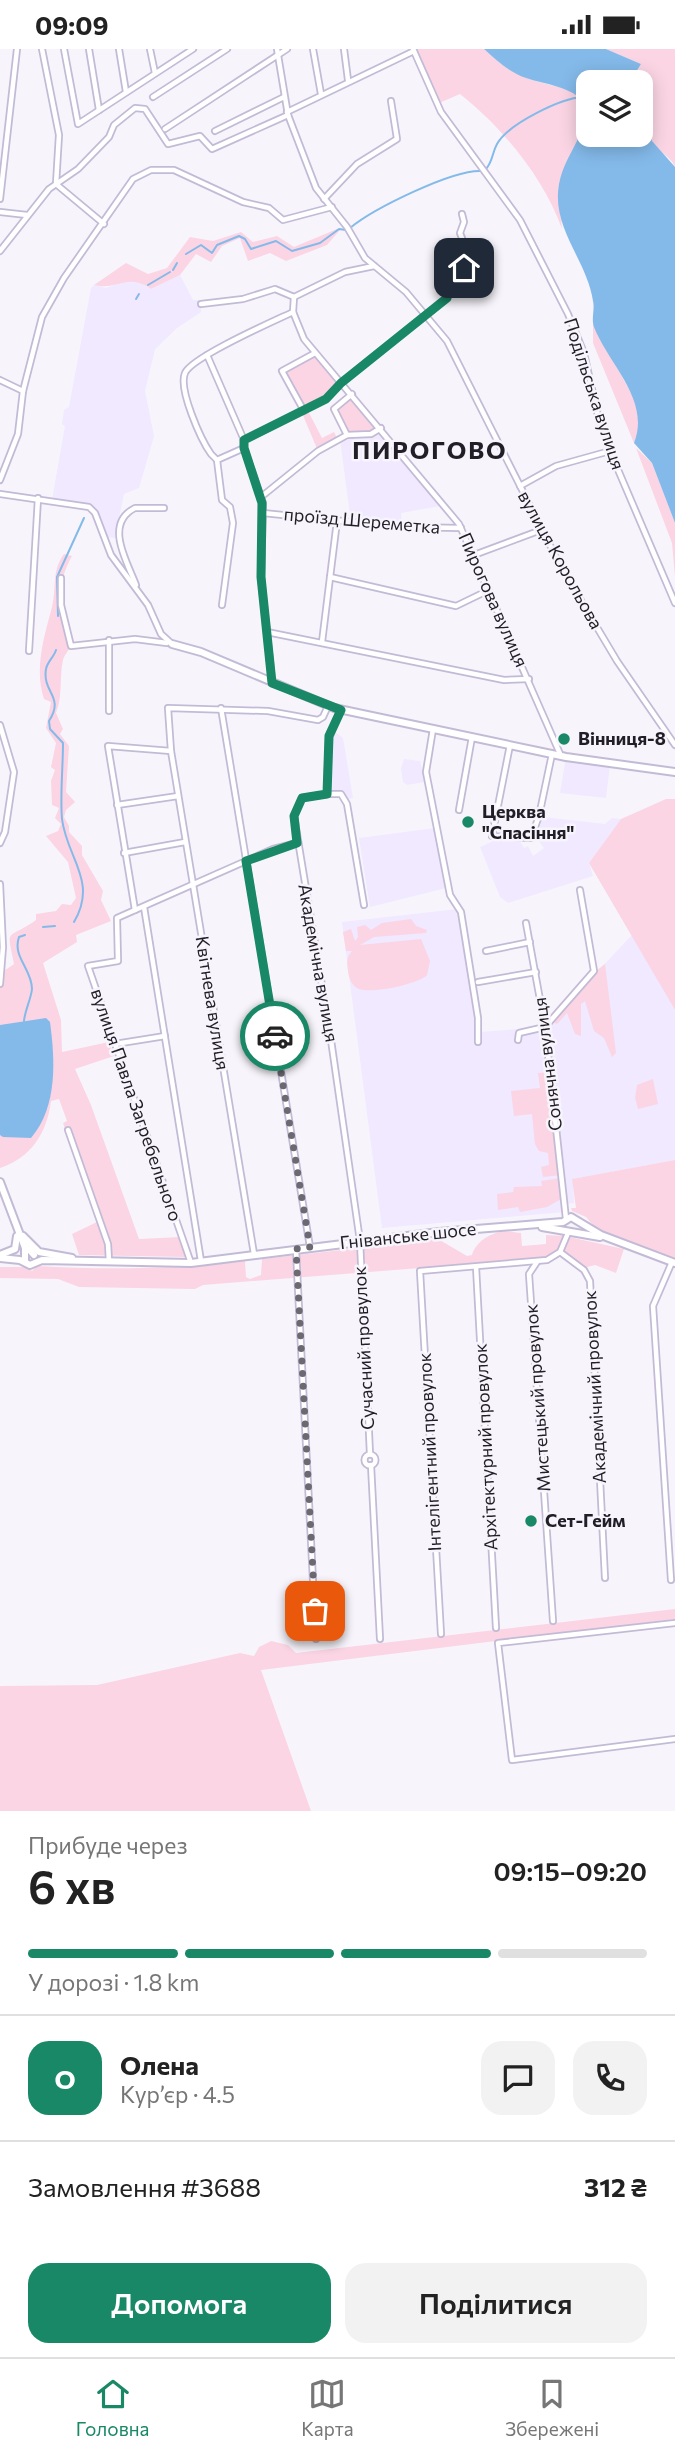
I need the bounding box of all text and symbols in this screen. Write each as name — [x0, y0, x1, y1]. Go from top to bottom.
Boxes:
text: 09:09 — [35, 9, 109, 40]
map controls — [576, 70, 653, 147]
button: layers — [576, 70, 653, 147]
pin — [434, 238, 494, 298]
icon: home — [445, 249, 483, 287]
street label: Подільська вулиця — [560, 315, 630, 472]
district label: ПИРОГОВО — [352, 435, 508, 464]
street label: вулиця Корольова — [514, 486, 608, 633]
street label: проїзд Шереметка — [283, 502, 441, 538]
street label: Пирогова вулиця — [454, 529, 533, 670]
place label: Вінниця-8 — [578, 727, 666, 749]
marker: Вінниця-8 — [556, 731, 572, 747]
place label: Церква "Спасіння" — [482, 800, 574, 843]
marker: Церква "Спасіння" — [460, 814, 476, 830]
street label: Академічна вулиця — [294, 882, 344, 1044]
street label: Квітнева вулиця — [192, 934, 234, 1072]
street label: вулиця Павла Загребельного — [87, 985, 187, 1224]
street label: Сонячна вулиця — [528, 996, 566, 1132]
courier — [240, 1001, 310, 1071]
icon: car — [256, 1017, 294, 1055]
street label: Гніванське шосе — [339, 1217, 477, 1253]
street label: Сучасний провулок — [348, 1265, 378, 1431]
street label: Академічний провулок — [578, 1290, 610, 1484]
street label: Мистецький провулок — [519, 1303, 555, 1493]
street label: Архітектурний провулок — [469, 1343, 501, 1551]
street label: Інтелігентний провулок — [413, 1352, 445, 1552]
place label: Сет-Гейм — [545, 1509, 626, 1531]
marker: Сет-Гейм — [523, 1513, 539, 1529]
pin — [285, 1581, 345, 1641]
icon: bag — [296, 1592, 334, 1630]
text: Прибуде через — [28, 1831, 188, 1859]
text: 09:15–09:20 — [493, 1855, 647, 1886]
text: 6 хв — [28, 1857, 115, 1913]
text: У дорозі · 1.8 km — [28, 1968, 199, 1996]
button: chat — [481, 2041, 555, 2115]
button: phone — [573, 2041, 647, 2115]
text: Олена — [120, 2049, 199, 2080]
text: О — [54, 2063, 76, 2094]
text: Кур’єр · 4.5 — [120, 2080, 235, 2108]
text: Замовлення #3688 — [28, 2171, 261, 2202]
text: 312 ₴ — [584, 2171, 647, 2202]
button: Допомога — [28, 2263, 331, 2343]
button: Поділитися — [345, 2263, 647, 2343]
tab: Головна — [76, 2375, 149, 2440]
tab: Карта — [301, 2375, 353, 2440]
tab: Збережені — [505, 2375, 599, 2440]

